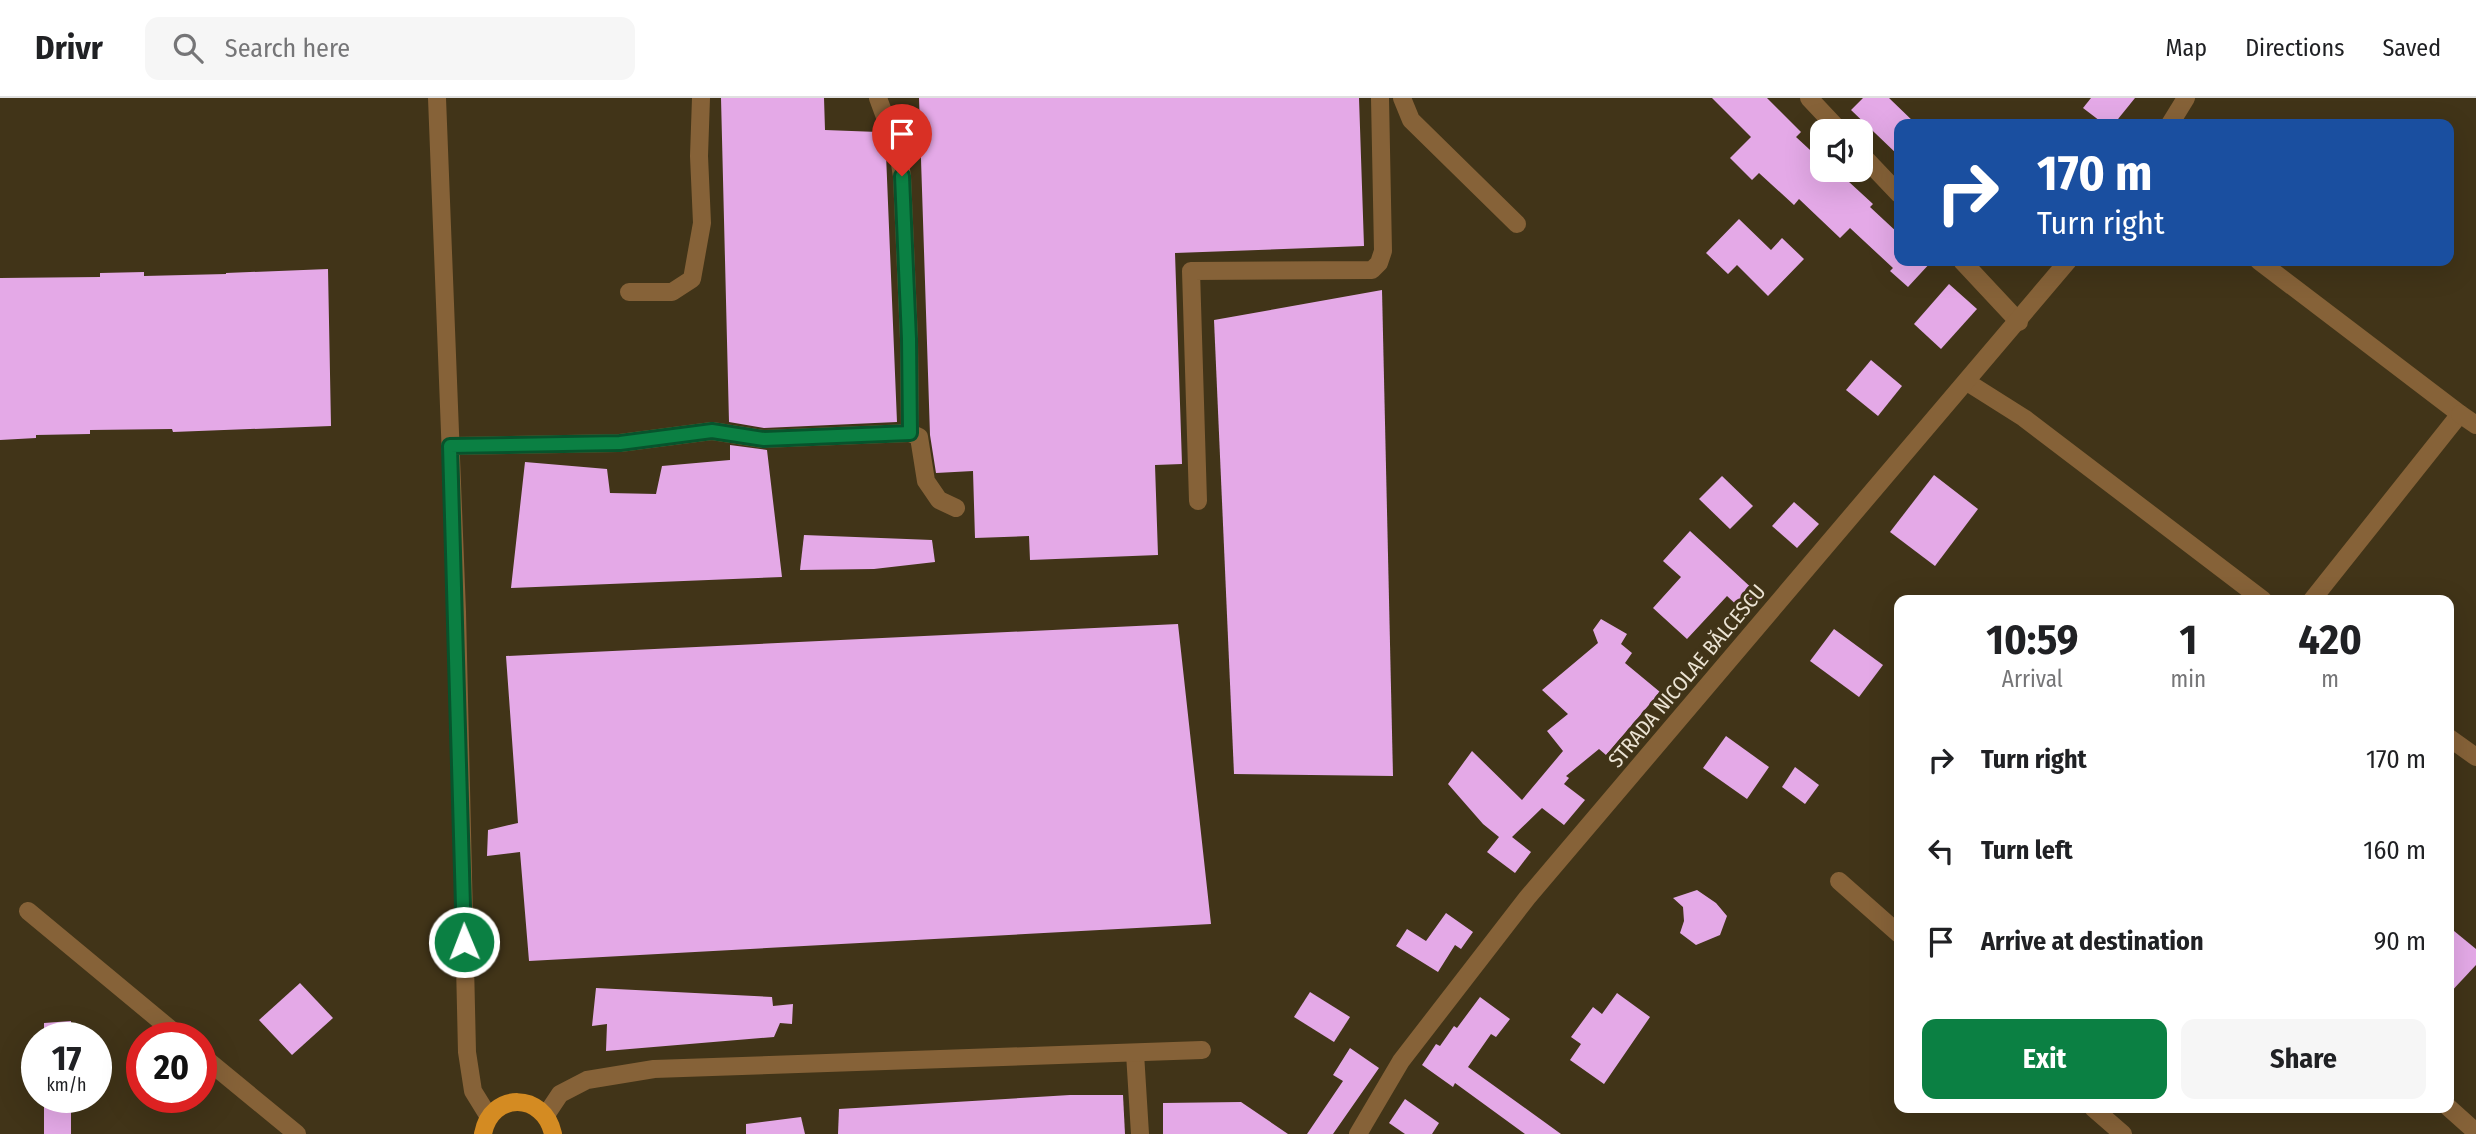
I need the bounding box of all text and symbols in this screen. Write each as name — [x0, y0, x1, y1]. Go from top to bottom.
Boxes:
search box — [145, 17, 635, 80]
text: Drivr — [35, 28, 103, 68]
icon: search — [169, 29, 207, 67]
text: Search here — [225, 33, 350, 64]
text: Map — [2166, 34, 2207, 62]
text: Directions — [2245, 34, 2344, 62]
text: Saved — [2382, 34, 2441, 62]
pin — [872, 104, 932, 176]
icon: arrive — [883, 115, 921, 153]
map controls — [1810, 119, 1873, 182]
button: sound — [1810, 119, 1873, 182]
text: 170 m — [2037, 144, 2153, 203]
icon: right — [1922, 147, 2013, 238]
text: Turn right — [2037, 204, 2164, 242]
street label: STRADA NICOLAE BĂLCESCU — [1603, 579, 1771, 773]
text: 10:59 — [1986, 615, 2078, 665]
text: 1 — [2180, 615, 2197, 665]
text: 420 — [2298, 615, 2362, 665]
text: Arrival — [2002, 665, 2063, 693]
text: min — [2171, 665, 2206, 693]
text: m — [2321, 665, 2339, 693]
icon: right — [1922, 741, 1960, 779]
text: Turn right — [1981, 744, 2087, 775]
text: 170 m — [2366, 744, 2426, 775]
icon: left — [1922, 832, 1960, 870]
text: Turn left — [1981, 835, 2073, 866]
text: 160 m — [2363, 835, 2426, 866]
position arrow — [427, 905, 501, 979]
icon: arrive — [1922, 923, 1960, 961]
text: Arrive at destination — [1981, 926, 2204, 957]
text: 90 m — [2374, 926, 2426, 957]
button: Exit — [1922, 1019, 2167, 1099]
button: Share — [2181, 1019, 2426, 1099]
speed limit sign: 20 — [126, 1022, 217, 1113]
text: 17 — [52, 1037, 81, 1079]
text: km/h — [46, 1074, 87, 1096]

